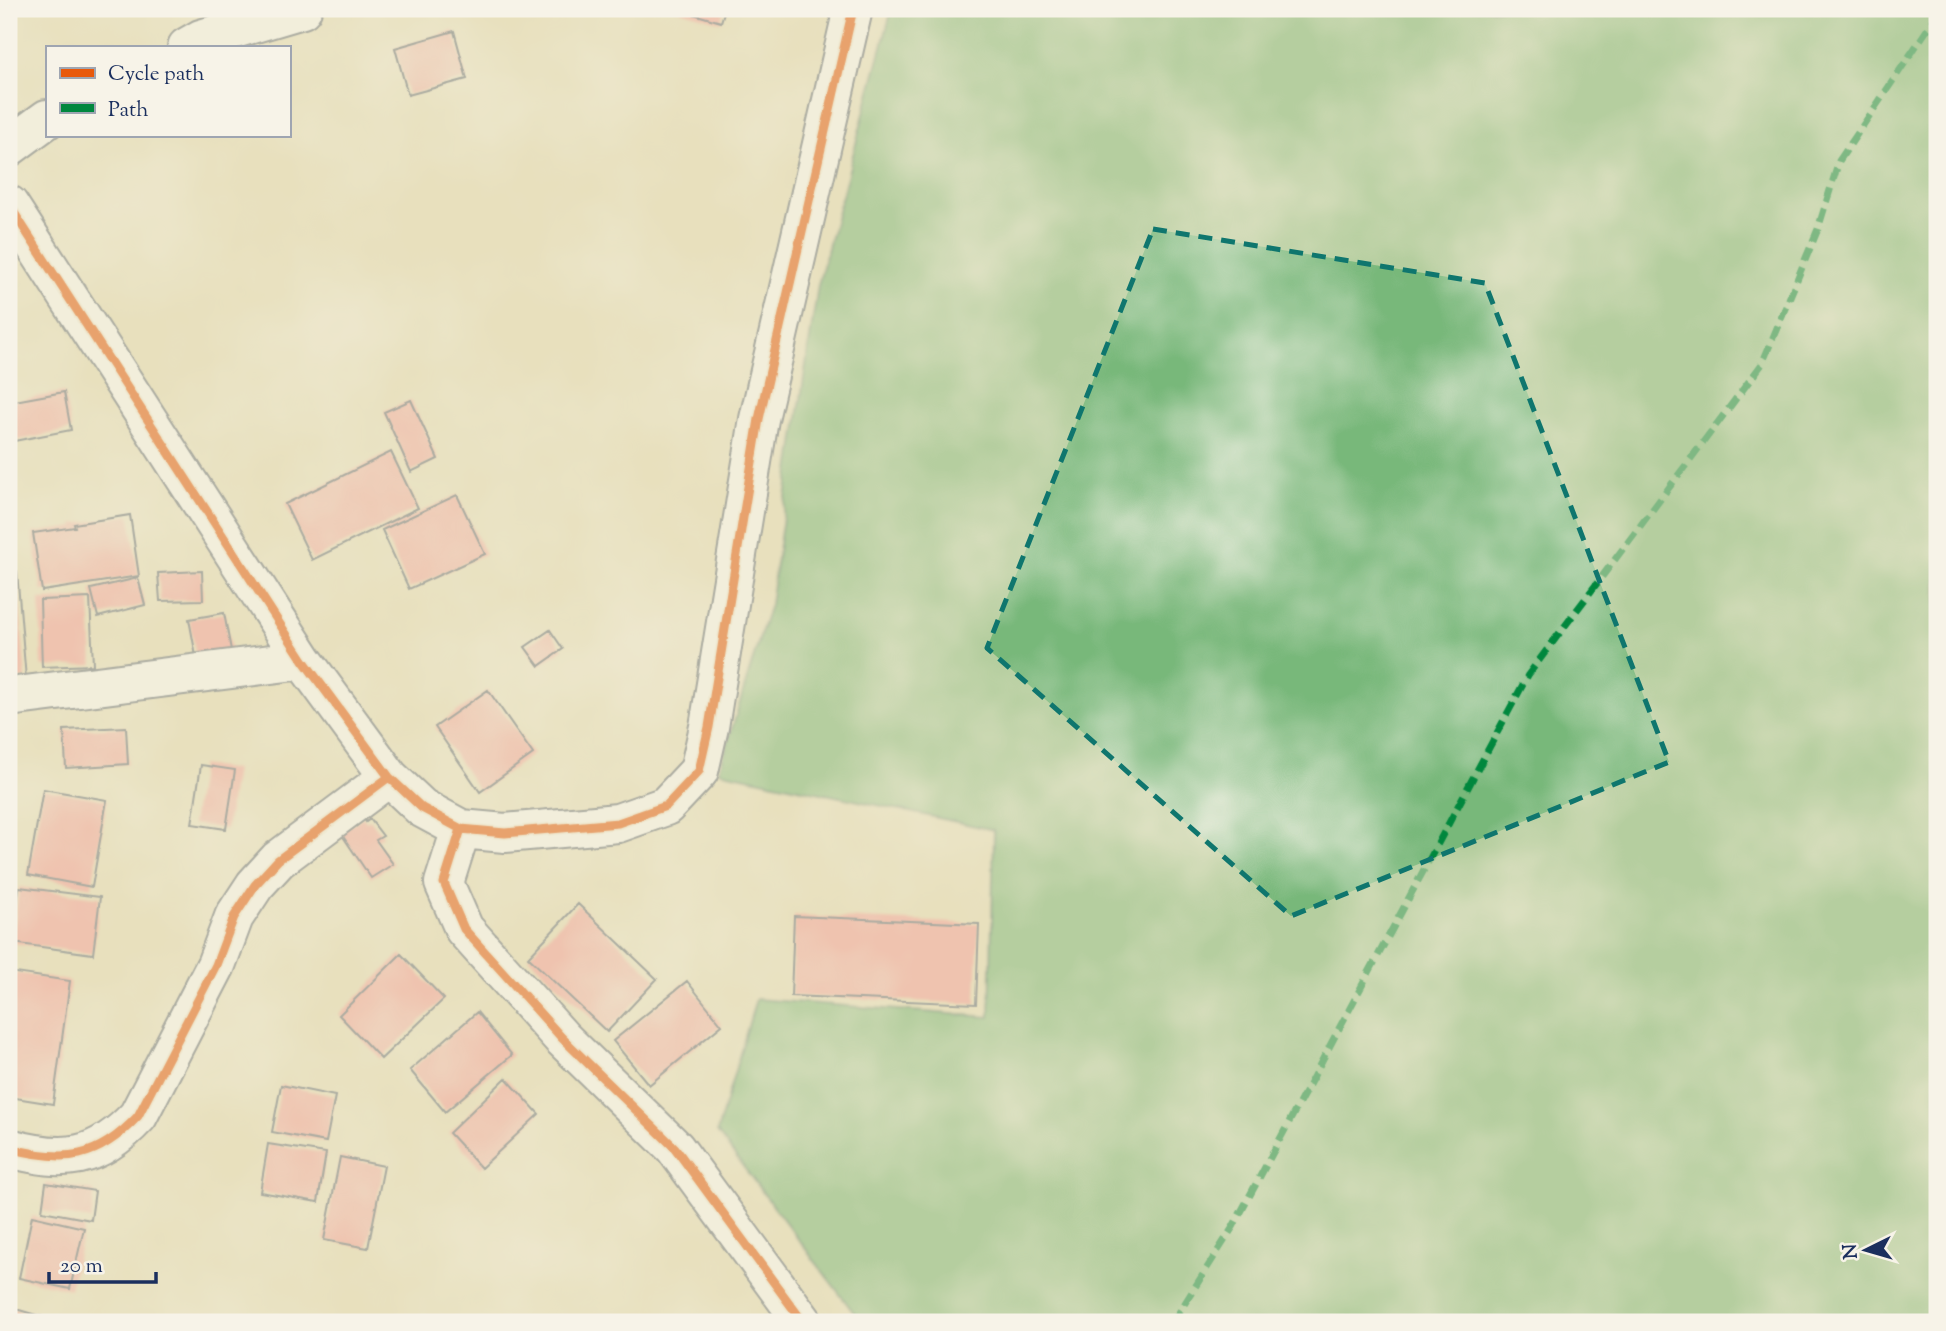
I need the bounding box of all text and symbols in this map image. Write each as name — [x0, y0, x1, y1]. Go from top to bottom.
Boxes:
legend — [46, 46, 290, 136]
text: Cycle path — [108, 60, 205, 90]
text: Path — [108, 96, 149, 126]
north arrow — [1830, 1216, 1900, 1286]
scale bar — [49, 1240, 156, 1284]
text: N — [1837, 1243, 1866, 1260]
text: 20 m — [60, 1252, 103, 1282]

